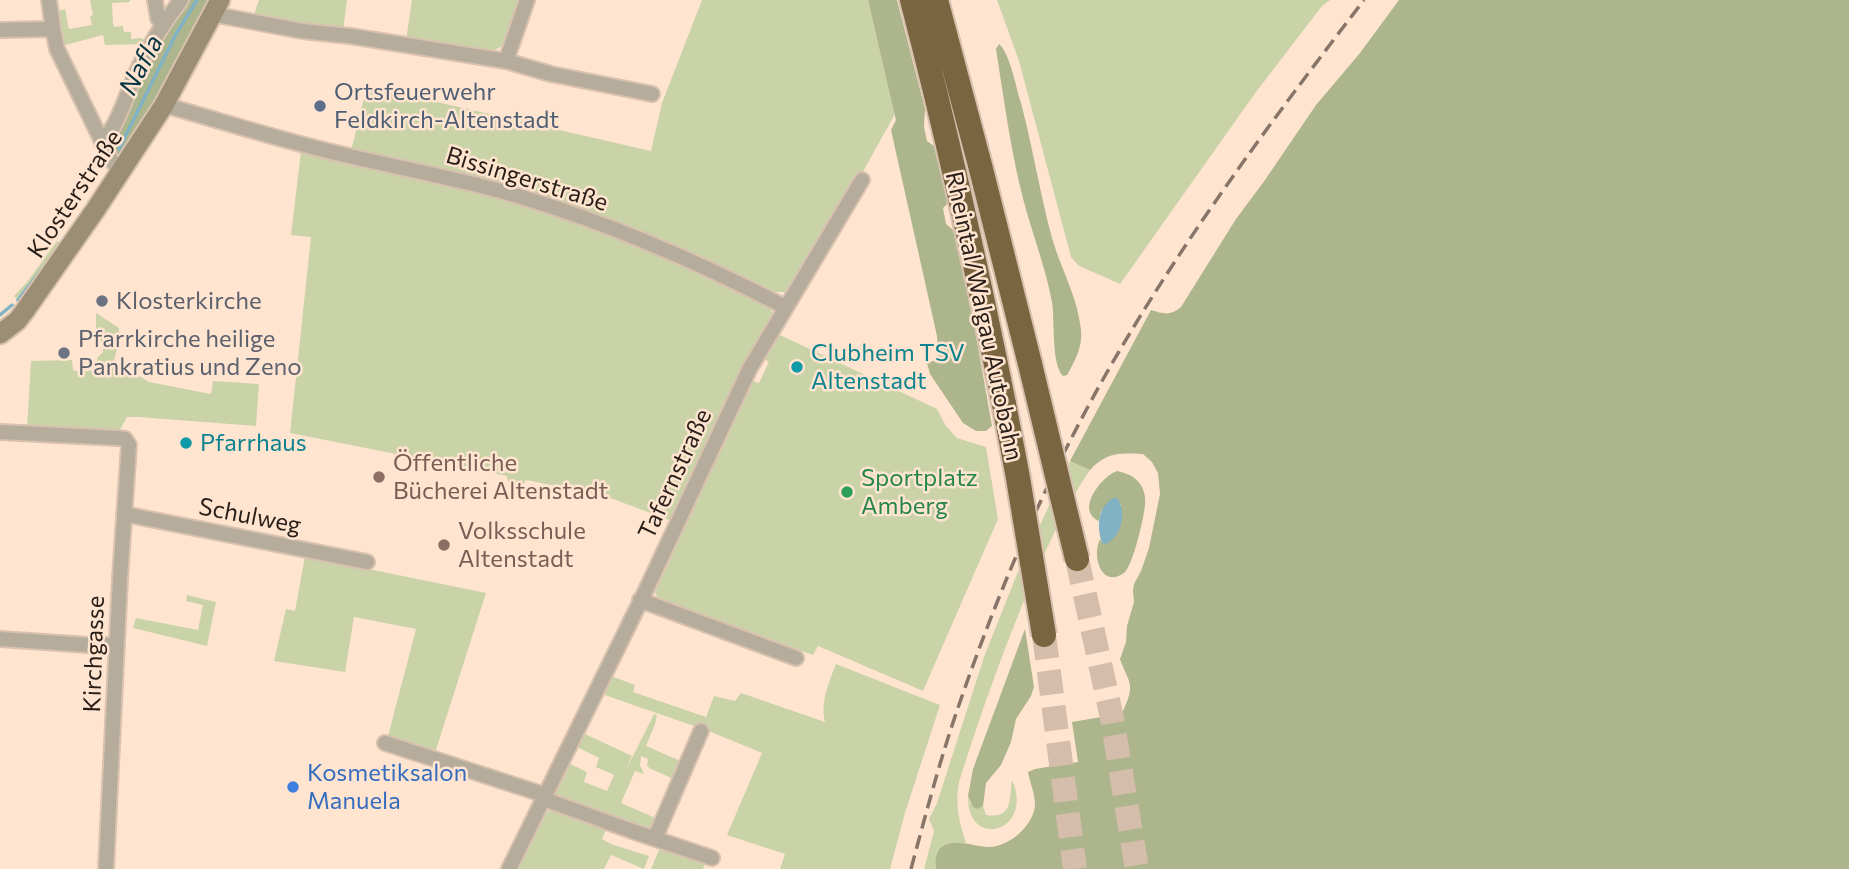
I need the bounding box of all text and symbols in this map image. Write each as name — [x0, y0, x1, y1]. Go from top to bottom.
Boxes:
water label: Nafla — [112, 30, 170, 100]
place label: Ortsfeuerwehr Feldkirch-Altenstadt — [334, 78, 559, 134]
marker: Ortsfeuerwehr Feldkirch-Altenstadt — [312, 98, 328, 114]
street label: Klosterstraße — [22, 124, 128, 264]
street label: Bissingerstraße — [443, 141, 611, 217]
street label: Rheintal/Walgau Autobahn — [939, 169, 1029, 463]
place label: Klosterkirche — [116, 287, 262, 315]
marker: Klosterkirche — [94, 293, 110, 309]
place label: Pfarrkirche heilige Pankratius und Zeno — [78, 325, 302, 381]
place label: Clubheim TSV Altenstadt — [811, 339, 965, 395]
marker: Pfarrkirche heilige Pankratius und Zeno — [56, 345, 72, 361]
marker: Clubheim TSV Altenstadt — [789, 359, 805, 375]
street label: Tafernstraße — [632, 404, 718, 544]
place label: Pfarrhaus — [200, 429, 307, 457]
marker: Pfarrhaus — [178, 435, 194, 451]
place label: Öffentliche Bücherei Altenstadt — [393, 449, 608, 505]
place label: Sportplatz Amberg — [861, 464, 978, 520]
marker: Öffentliche Bücherei Altenstadt — [371, 469, 387, 485]
marker: Sportplatz Amberg — [839, 484, 855, 500]
street label: Schulweg — [196, 492, 304, 540]
place label: Volksschule Altenstadt — [458, 517, 586, 573]
marker: Volksschule Altenstadt — [436, 537, 452, 553]
street label: Kirchgasse — [78, 595, 110, 713]
place label: Kosmetiksalon Manuela — [307, 759, 467, 815]
marker: Kosmetiksalon Manuela — [285, 779, 301, 795]

